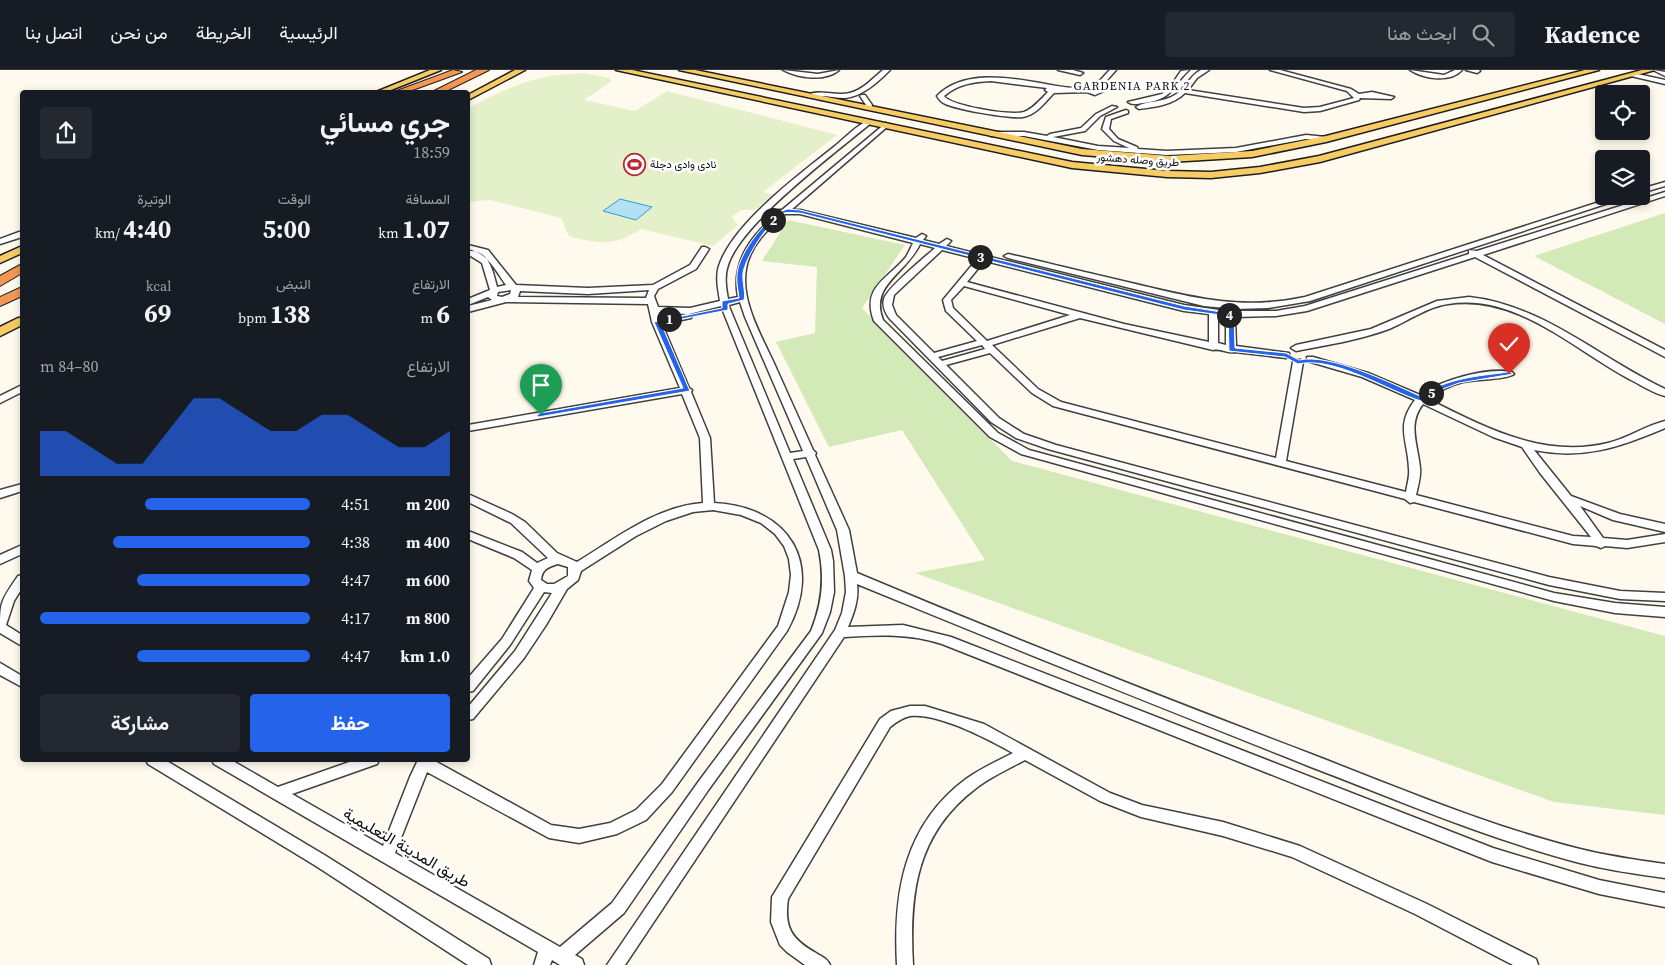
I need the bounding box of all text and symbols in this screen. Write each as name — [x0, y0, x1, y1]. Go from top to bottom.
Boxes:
search box — [1165, 12, 1515, 57]
text: Kadence — [1545, 18, 1640, 51]
text: اتصل بنا — [25, 20, 83, 45]
text: من نحن — [111, 20, 168, 45]
text: الخريطة — [196, 20, 251, 45]
text: الرئيسية — [279, 20, 338, 45]
text: ابحث هنا — [1387, 20, 1457, 46]
icon: search — [1469, 21, 1497, 49]
district label: GARDENIA PARK 2 — [1074, 78, 1190, 94]
map controls — [1595, 85, 1650, 205]
button: locate — [1595, 85, 1650, 140]
text: جري مسائي — [320, 103, 450, 141]
button: share — [40, 107, 92, 159]
text: 18:59 — [413, 141, 450, 163]
street label: طريق وصله دهشور — [1095, 150, 1180, 170]
button: layers — [1595, 150, 1650, 205]
sports icon: نادى وادى دجلة — [622, 152, 646, 176]
place label: نادى وادى دجلة — [650, 157, 716, 172]
text: الوتيرة — [137, 189, 171, 209]
text: الوقت — [278, 189, 311, 209]
text: المسافة — [406, 189, 450, 209]
pin: 2 — [760, 208, 786, 232]
text: 2 — [770, 210, 777, 230]
text: 4:40 — [123, 212, 171, 246]
text: 5:00 — [263, 212, 311, 246]
text: 1.07 — [402, 212, 450, 246]
text: /km — [95, 223, 123, 243]
text: km — [378, 223, 402, 243]
pin: 3 — [968, 244, 992, 270]
text: 3 — [977, 247, 984, 267]
text: النبض — [276, 274, 311, 294]
text: الارتفاع — [412, 274, 450, 294]
text: kcal — [146, 276, 171, 296]
text: 69 — [144, 296, 171, 330]
text: 138 — [270, 297, 311, 331]
text: 6 — [436, 297, 450, 331]
pin: 4 — [1216, 302, 1242, 328]
text: 4 — [1226, 305, 1233, 325]
pin: 1 — [656, 306, 682, 332]
text: bpm — [238, 308, 270, 328]
text: m — [421, 308, 436, 328]
text: 1 — [666, 309, 673, 329]
pin — [1488, 323, 1530, 374]
icon: check — [1495, 330, 1523, 358]
text: 80–84 m — [40, 355, 98, 377]
text: الارتفاع — [407, 355, 450, 377]
pin — [520, 364, 562, 415]
icon: arrive — [527, 371, 555, 399]
pin: 5 — [1418, 380, 1444, 406]
text: 5 — [1428, 383, 1435, 403]
text: 4:51 — [341, 493, 370, 515]
text: 200 m — [406, 493, 450, 515]
text: 4:38 — [341, 531, 370, 553]
text: 400 m — [406, 531, 450, 553]
text: 4:47 — [341, 569, 370, 591]
text: 600 m — [406, 569, 450, 591]
text: 4:17 — [341, 607, 370, 629]
text: 800 m — [406, 607, 450, 629]
text: 4:47 — [341, 645, 370, 667]
text: 1.0 km — [400, 645, 450, 667]
button: مشاركة — [40, 694, 240, 752]
button: حفظ — [250, 694, 450, 752]
street label: طريق المدينة التعليمية — [339, 802, 475, 892]

